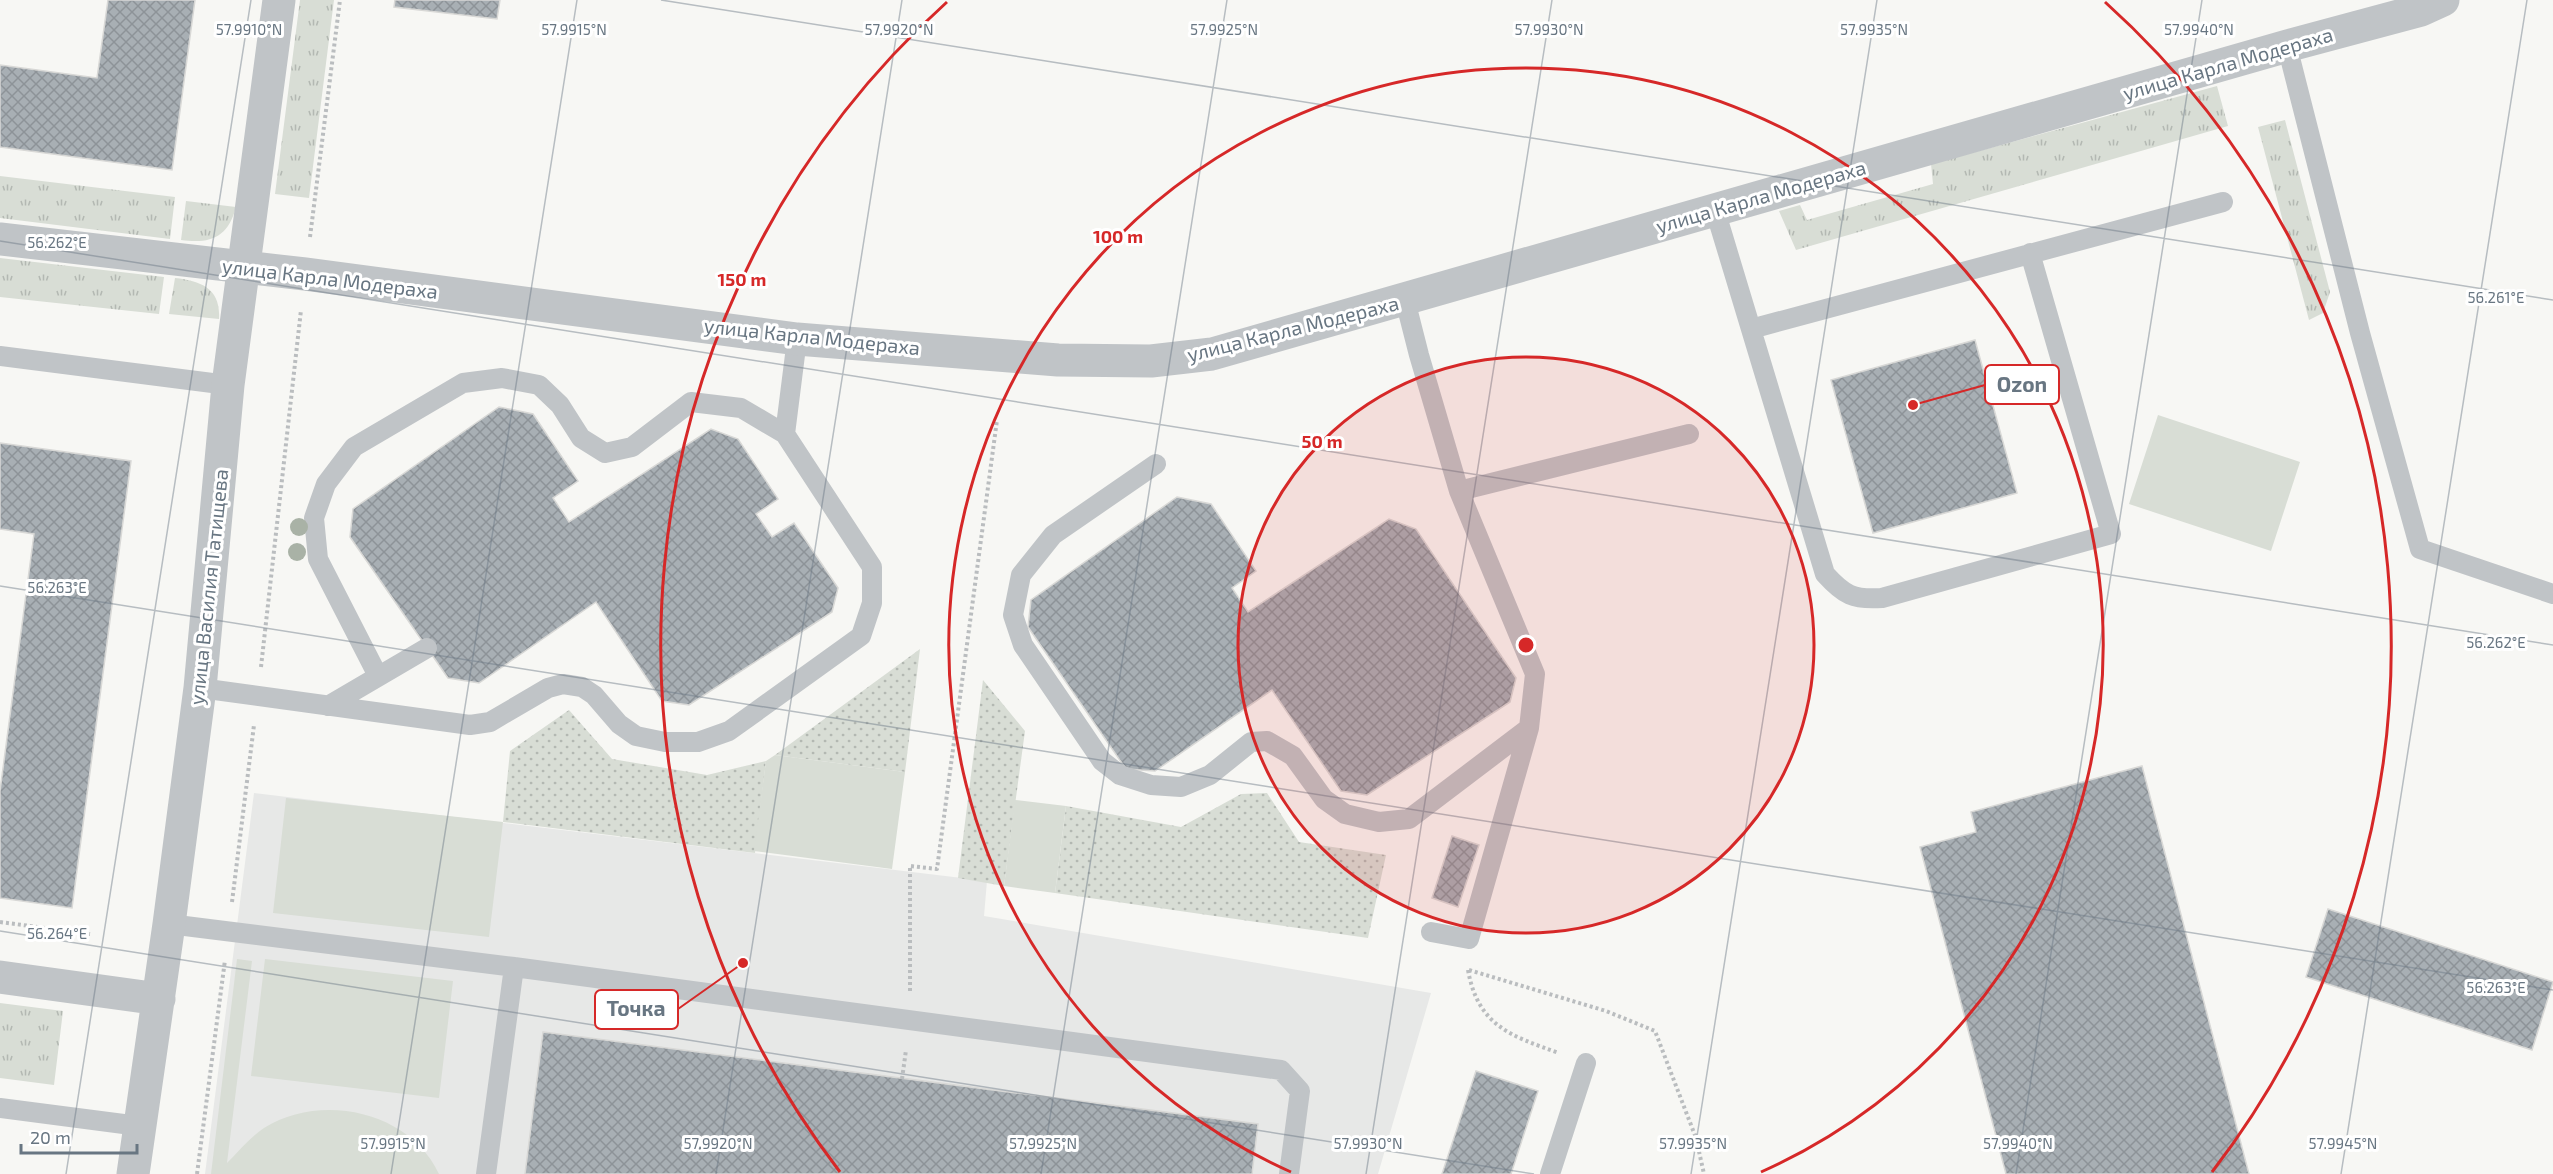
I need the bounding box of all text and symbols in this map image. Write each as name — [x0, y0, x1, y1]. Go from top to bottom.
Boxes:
text: 57.9910°N — [216, 20, 282, 38]
text: 57.9915°N — [541, 20, 607, 38]
text: 57.9920°N — [864, 20, 934, 38]
text: 57.9925°N — [1190, 20, 1258, 38]
text: 57.9930°N — [1514, 20, 1584, 38]
text: 57.9935°N — [1840, 20, 1908, 38]
text: 57.9940°N — [2164, 20, 2234, 38]
street label: улица Карла Модераха — [2120, 22, 2336, 105]
street label: улица Карла Модераха — [1653, 155, 1869, 238]
text: 100 m — [1093, 225, 1143, 247]
text: 56.262°E — [27, 233, 87, 251]
street label: улица Карла Модераха — [221, 253, 439, 304]
text: 150 m — [718, 268, 766, 290]
text: 56.261°E — [2468, 288, 2524, 306]
street label: улица Карла Модераха — [1184, 290, 1401, 367]
street label: улица Карла Модераха — [703, 313, 921, 360]
callout: Ozon — [1985, 365, 2059, 404]
text: Ozon — [1997, 371, 2047, 396]
text: 50 m — [1301, 430, 1343, 452]
street label: улица Василия Татищева — [184, 468, 233, 706]
text: 56.263°E — [27, 578, 87, 596]
text: 56.262°E — [2466, 633, 2526, 651]
centre of rings — [1516, 635, 1536, 655]
text: 56.264°E — [27, 924, 87, 942]
text: 56.263°E — [2466, 978, 2526, 996]
callout: Точка — [595, 990, 678, 1029]
text: Точка — [607, 995, 665, 1020]
scale bar — [21, 1117, 136, 1155]
text: 20 m — [30, 1126, 71, 1148]
text: 57.9915°N — [360, 1134, 426, 1152]
text: 57.9920°N — [683, 1134, 753, 1152]
text: 57.9925°N — [1009, 1134, 1077, 1152]
text: 57.9930°N — [1333, 1134, 1403, 1152]
text: 57.9935°N — [1659, 1134, 1727, 1152]
text: 57.9940°N — [1983, 1134, 2053, 1152]
text: 57.9945°N — [2309, 1134, 2377, 1152]

